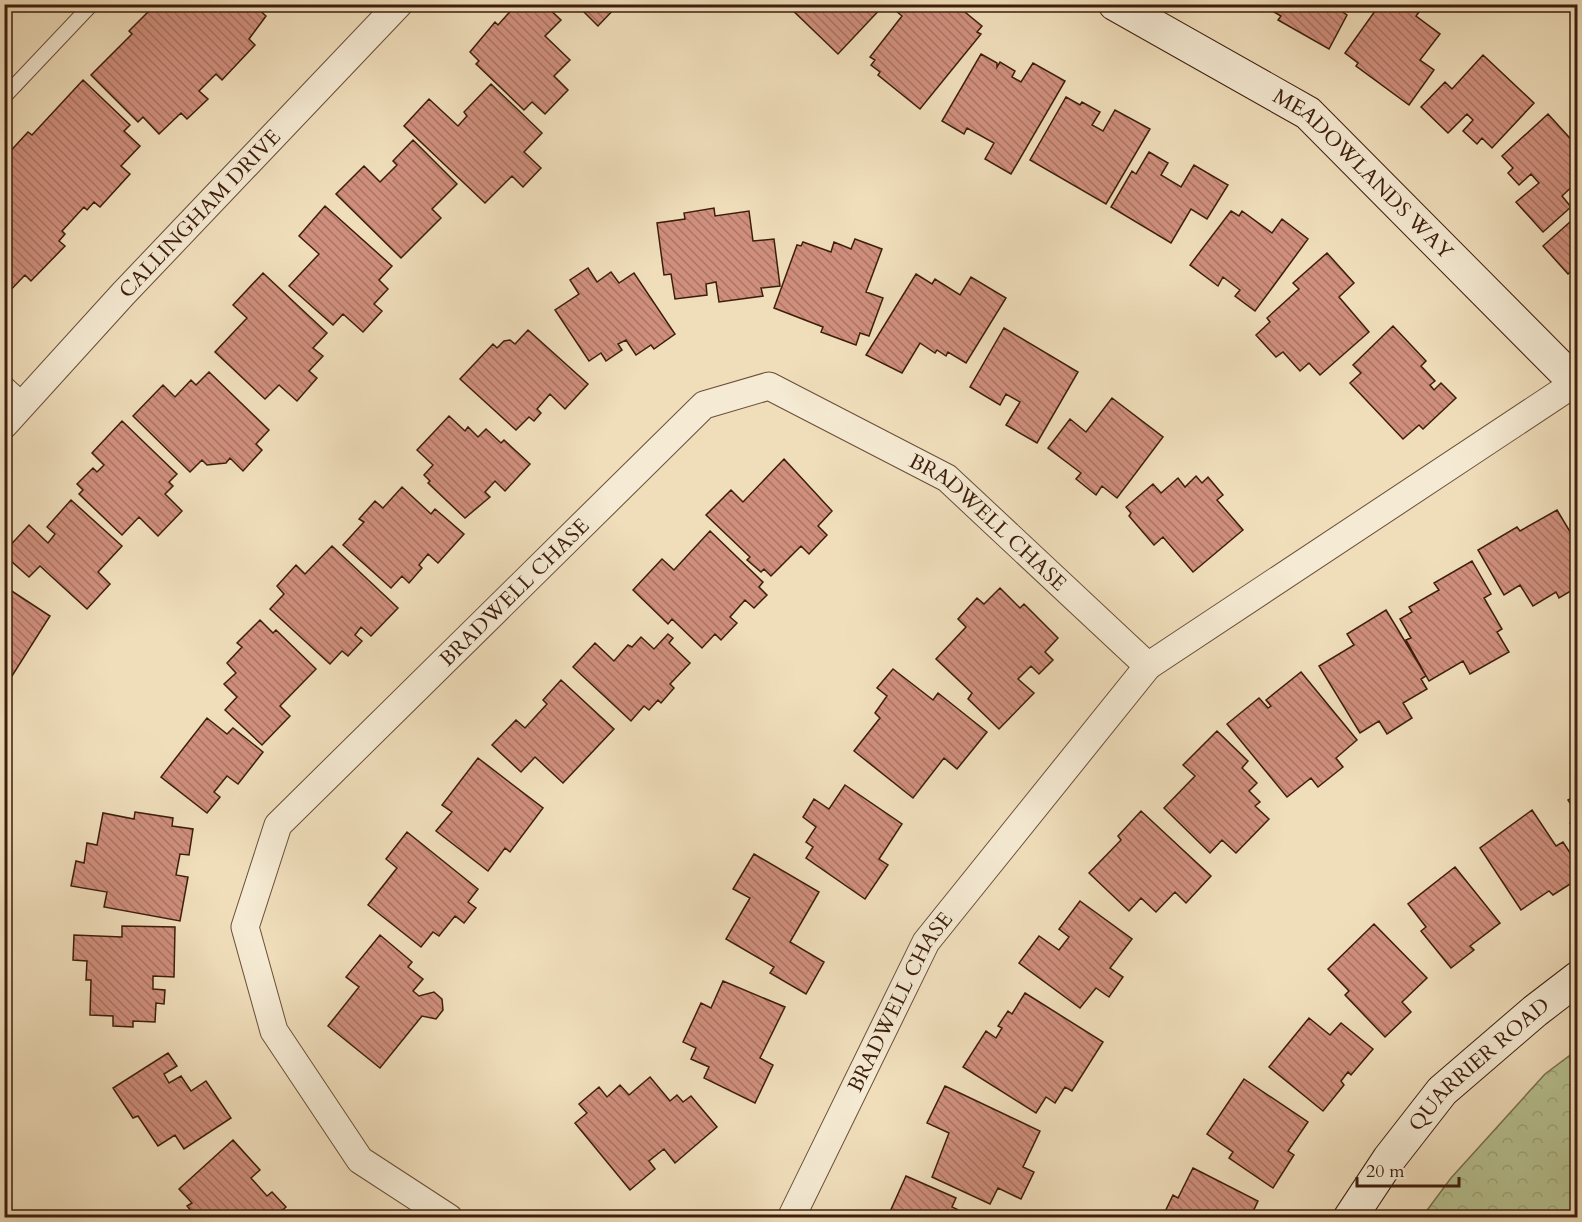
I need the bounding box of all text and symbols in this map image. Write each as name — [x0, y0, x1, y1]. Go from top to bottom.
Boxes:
street label: MEADOWLANDS WAY — [1267, 82, 1460, 266]
street label: CALLINGHAM DRIVE — [112, 123, 287, 305]
street label: BRADWELL CHASE — [904, 447, 1073, 598]
street label: BRADWELL CHASE — [433, 512, 596, 673]
street label: BRADWELL CHASE — [841, 906, 960, 1097]
street label: QUARRIER ROAD — [1402, 991, 1556, 1137]
scale bar — [1357, 1150, 1459, 1188]
text: 20 m — [1366, 1159, 1405, 1184]

